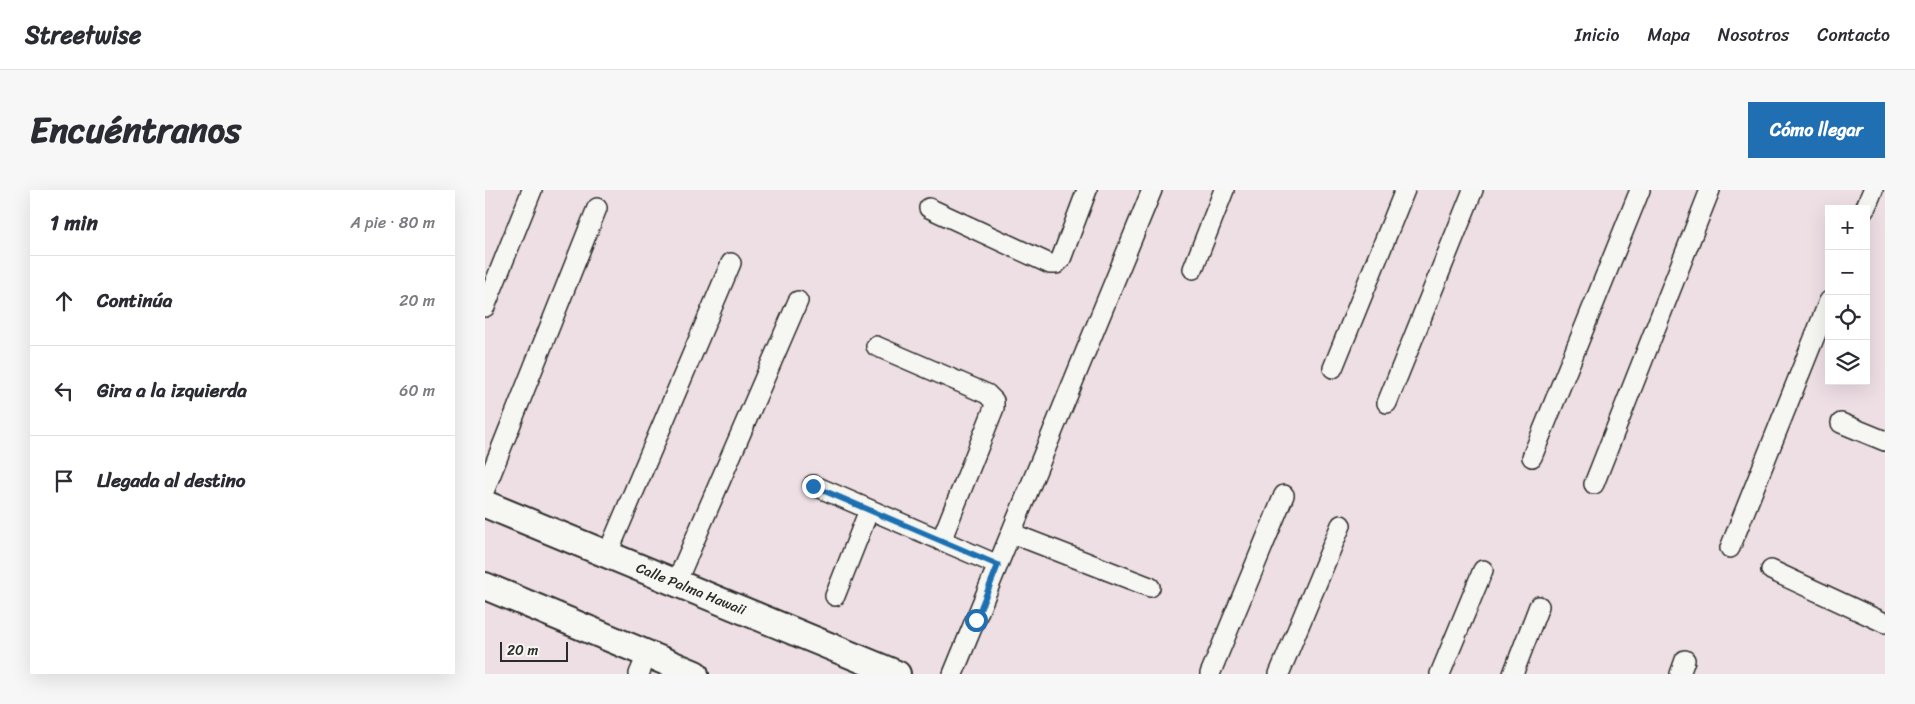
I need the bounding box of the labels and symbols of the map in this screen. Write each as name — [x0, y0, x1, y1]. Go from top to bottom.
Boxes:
route end — [802, 475, 825, 498]
street label: Calle Palma Hawaii — [632, 556, 751, 623]
route start — [965, 609, 988, 632]
scale bar — [500, 639, 567, 662]

